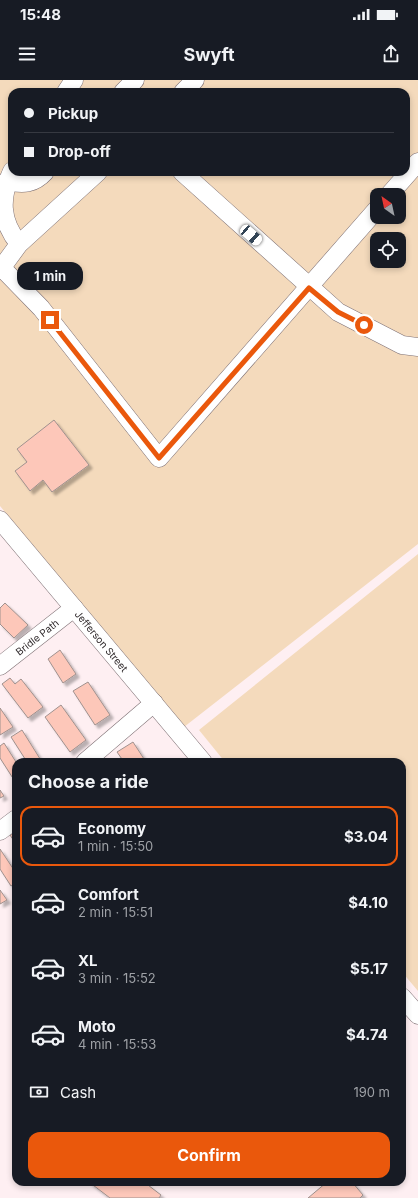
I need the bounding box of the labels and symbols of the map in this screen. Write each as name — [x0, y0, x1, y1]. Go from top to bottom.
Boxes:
north arrow — [370, 188, 406, 224]
car — [238, 223, 264, 247]
callout: 1 min — [17, 262, 83, 290]
route end — [41, 311, 59, 329]
route start — [355, 316, 373, 334]
street label: Jefferson Street — [72, 608, 131, 675]
street label: Bridle Path — [13, 616, 61, 658]

